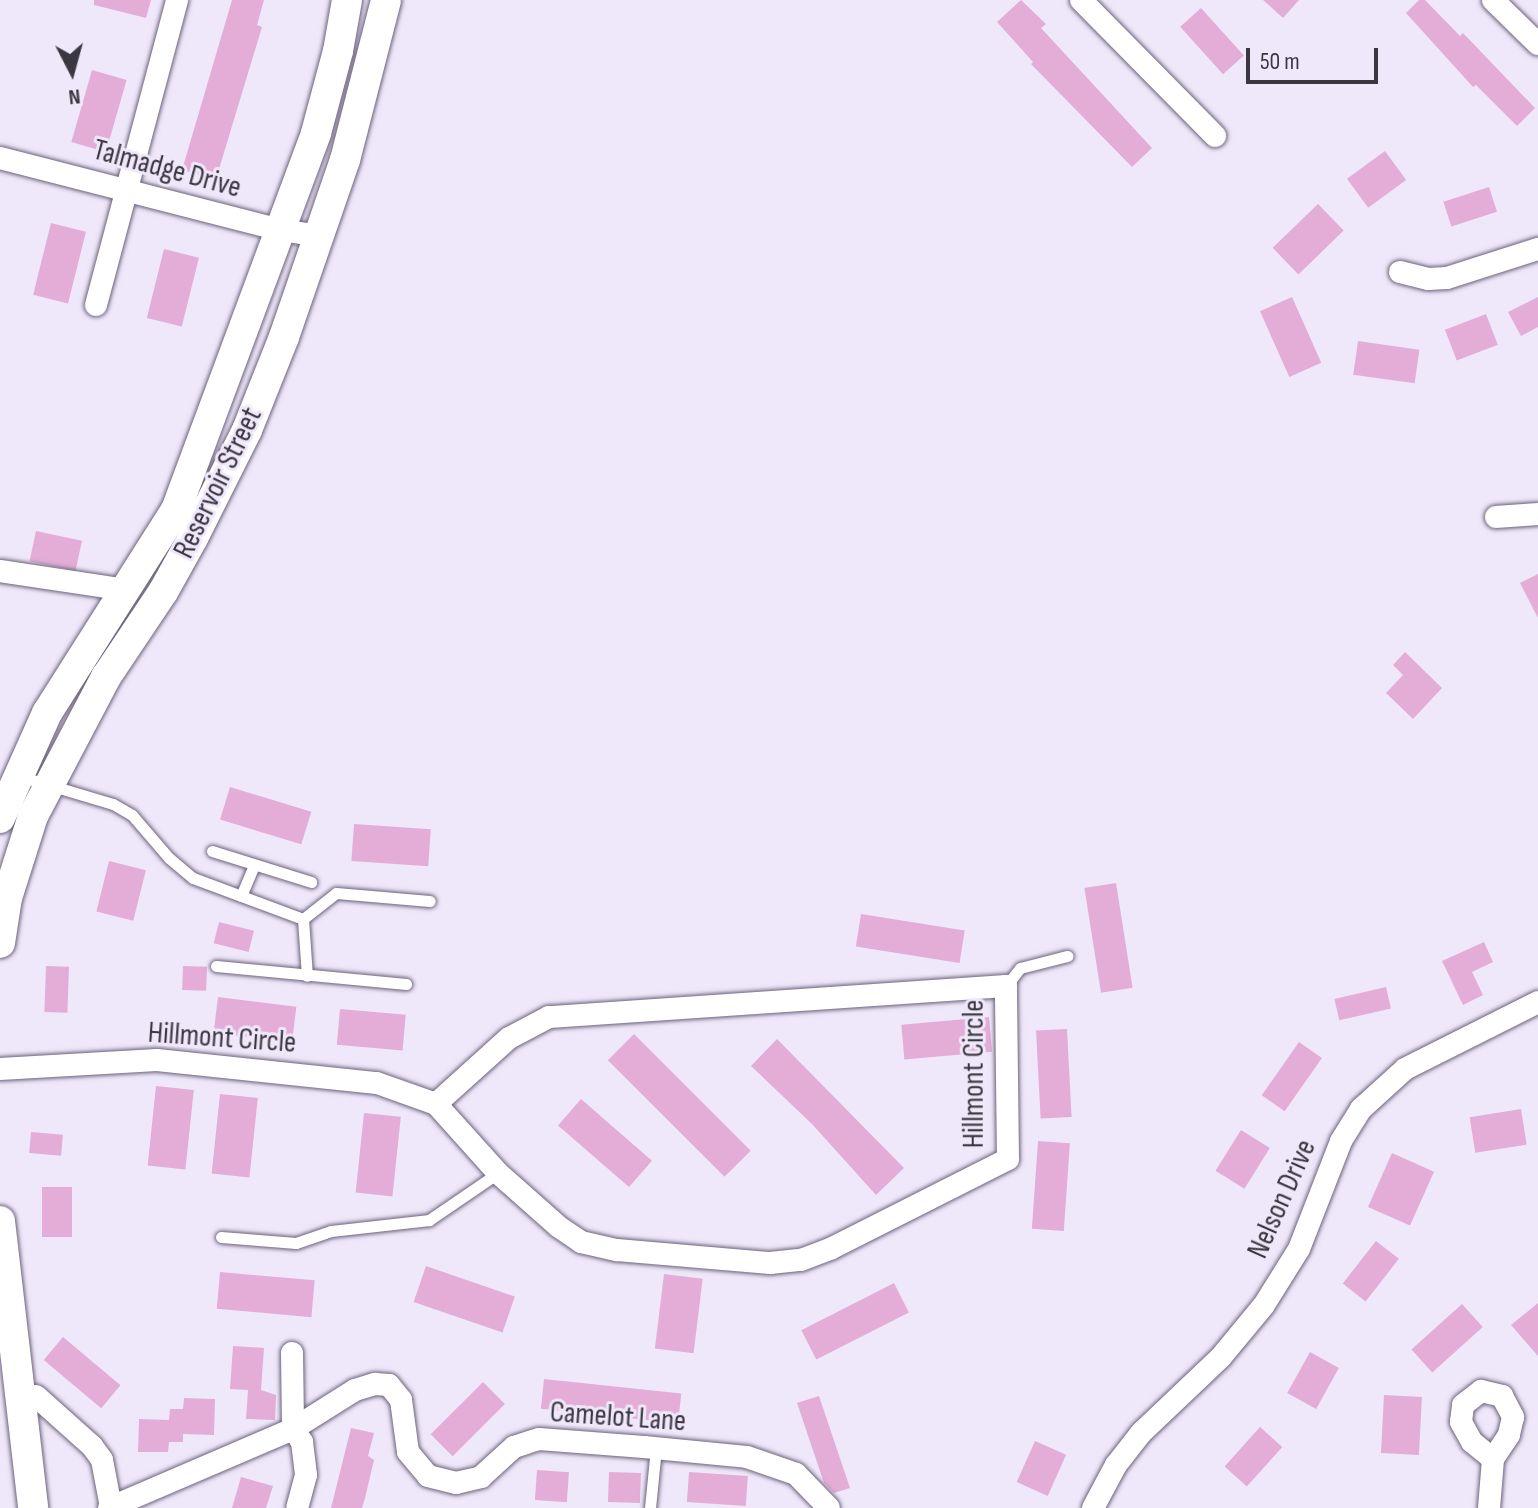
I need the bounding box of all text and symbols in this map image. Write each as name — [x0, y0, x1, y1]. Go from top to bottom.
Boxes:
north arrow — [32, 32, 112, 112]
scale bar — [1250, 32, 1382, 82]
text: 50 m — [1260, 47, 1300, 76]
text: N — [67, 82, 82, 110]
street label: Talmadge Drive — [89, 132, 245, 206]
street label: Reservoir Street — [166, 402, 270, 564]
street label: Hillmont Circle — [956, 1000, 992, 1148]
street label: Hillmont Circle — [147, 1015, 297, 1061]
street label: Nelson Drive — [1240, 1134, 1324, 1264]
street label: Camelot Lane — [549, 1394, 687, 1440]

